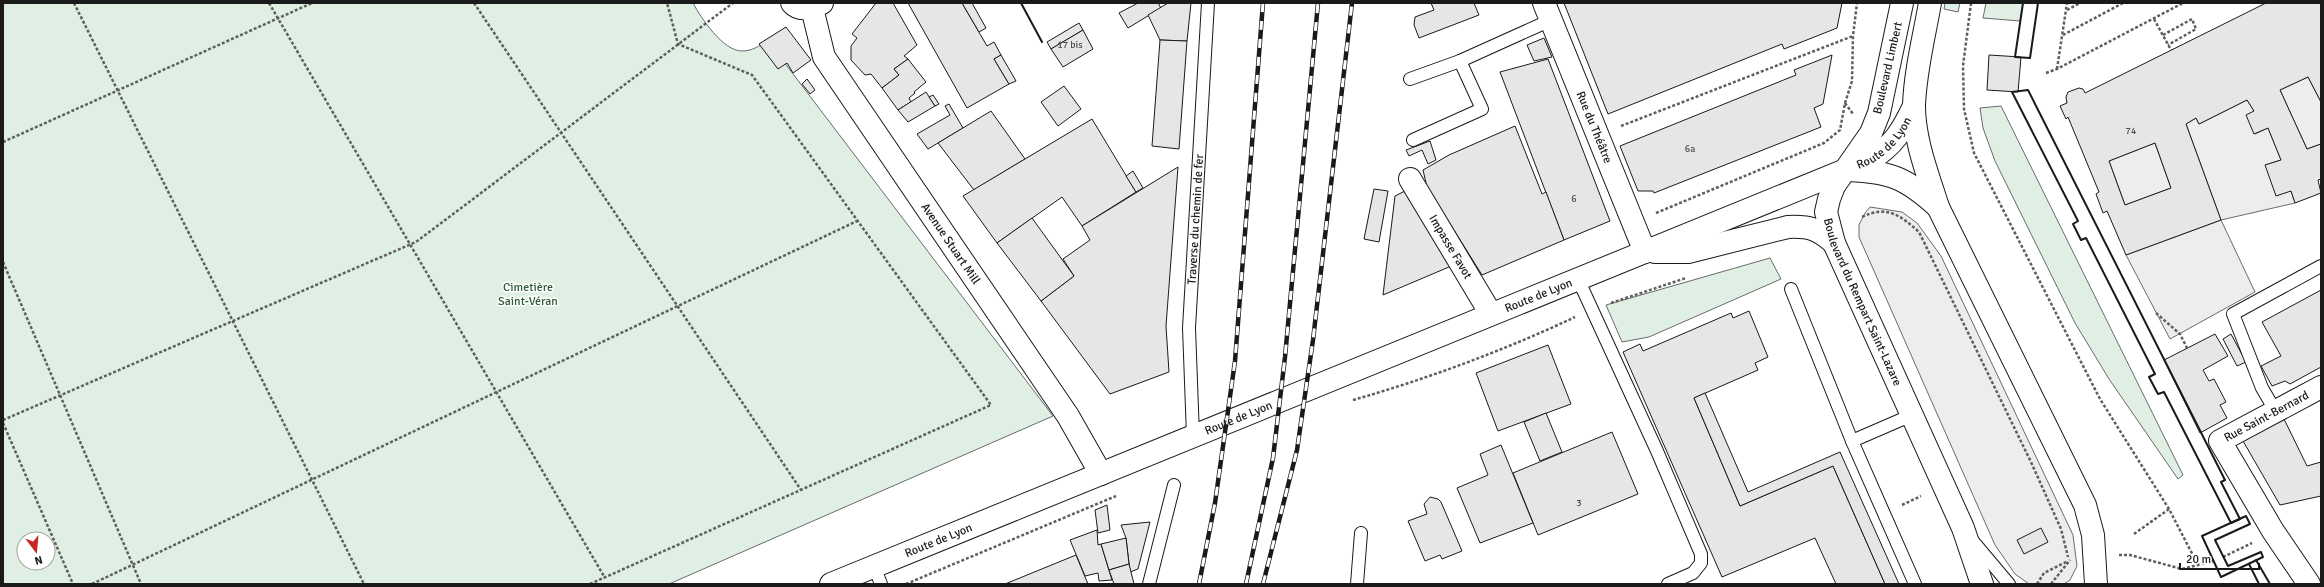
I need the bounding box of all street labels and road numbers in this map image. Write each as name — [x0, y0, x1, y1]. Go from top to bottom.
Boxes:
street label: Boulevard Limbert — [1870, 20, 1906, 116]
street label: Rue du Théâtre — [1573, 89, 1616, 165]
street label: Route de Lyon — [1854, 114, 1915, 172]
street label: Traverse du chemin de fer — [1184, 153, 1207, 285]
street label: Avenue Stuart Mill — [918, 200, 984, 288]
street label: Impasse Favot — [1426, 212, 1476, 282]
street label: Boulevard du Rempart Saint-Lazare — [1820, 216, 1905, 388]
street label: Route de Lyon — [1502, 275, 1574, 316]
street label: Rue Saint-Bernard — [2221, 387, 2311, 445]
street label: Route de Lyon — [1202, 397, 1274, 438]
street label: Route de Lyon — [902, 520, 974, 561]

